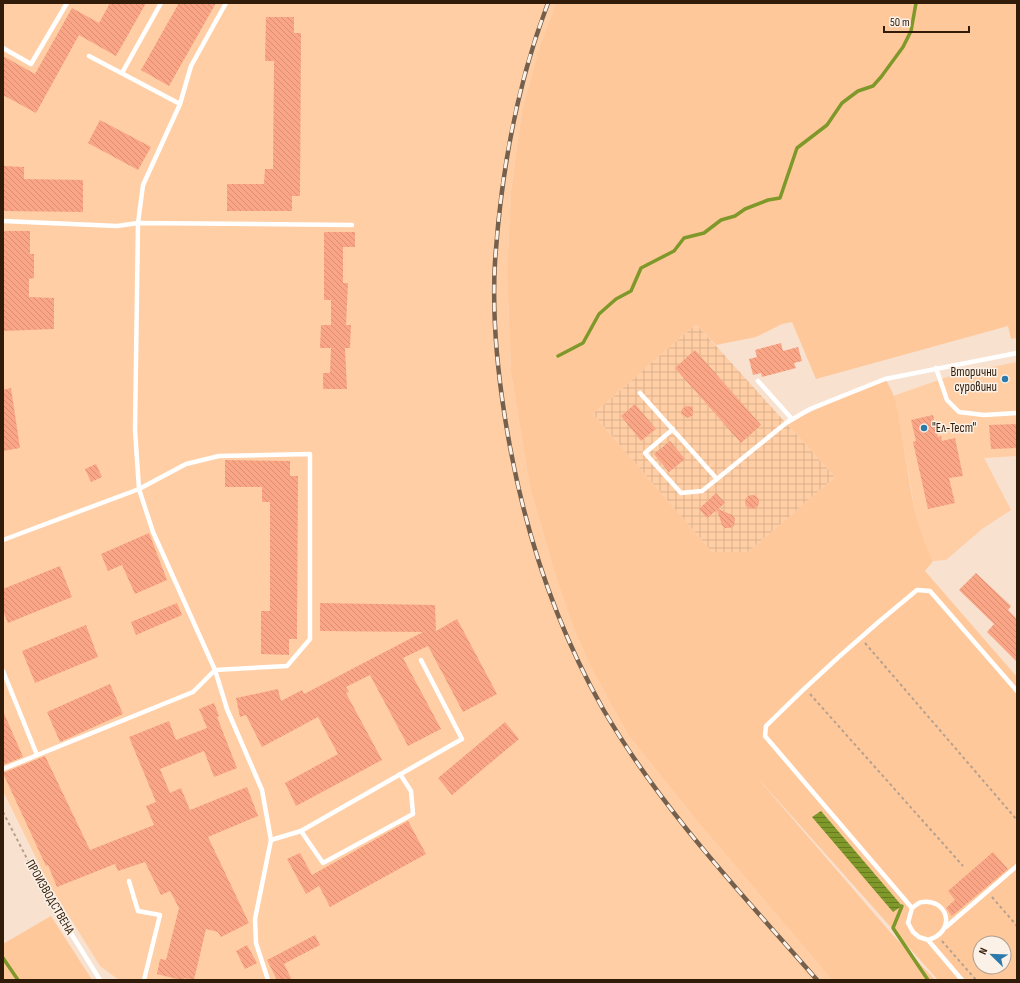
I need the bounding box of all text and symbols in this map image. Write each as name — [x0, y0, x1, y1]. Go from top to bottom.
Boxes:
scale bar — [884, 8, 969, 34]
text: 50 m — [890, 15, 910, 30]
place label: Вторични суровини — [951, 364, 997, 395]
marker: Вторични суровини — [1000, 374, 1010, 384]
place label: "Ел-Тест" — [932, 420, 977, 436]
marker: "Ел-Тест" — [919, 423, 929, 433]
street label: ПРОИЗВОДСТВЕНА — [22, 857, 78, 938]
north arrow — [972, 935, 1012, 975]
text: N — [976, 946, 990, 957]

